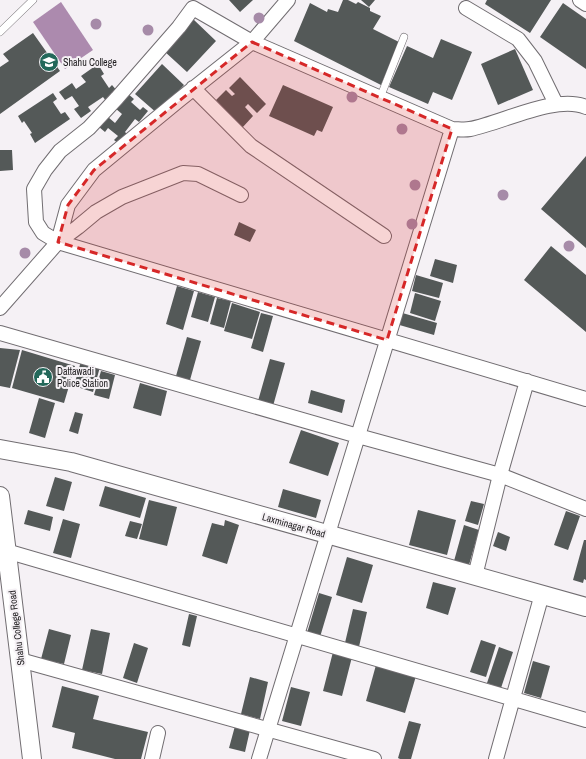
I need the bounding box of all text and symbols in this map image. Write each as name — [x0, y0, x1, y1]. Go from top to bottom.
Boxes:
school or university icon: Shahu College — [38, 51, 60, 73]
place label: Shahu College — [63, 56, 117, 69]
place label: Dattawadi Police Station — [57, 365, 108, 390]
public building icon: Dattawadi Police Station — [32, 366, 54, 388]
street label: Laxminagar Road — [261, 510, 327, 541]
street label: Shahu College Road — [5, 590, 28, 666]

